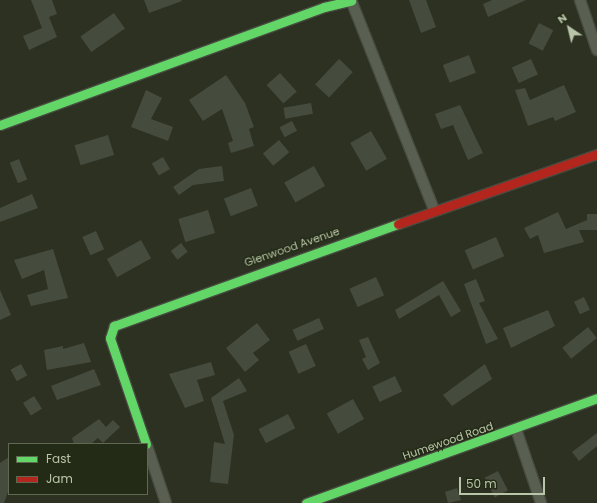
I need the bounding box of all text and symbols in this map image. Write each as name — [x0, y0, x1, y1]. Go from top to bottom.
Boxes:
north arrow — [549, 8, 589, 48]
text: N — [554, 9, 570, 27]
street label: Glenwood Avenue — [243, 224, 341, 270]
street label: Humewood Road — [401, 419, 495, 463]
legend — [8, 443, 148, 495]
text: Fast — [46, 450, 71, 467]
scale bar — [461, 469, 547, 495]
text: Jam — [46, 470, 73, 487]
text: 50 m — [466, 475, 497, 492]

